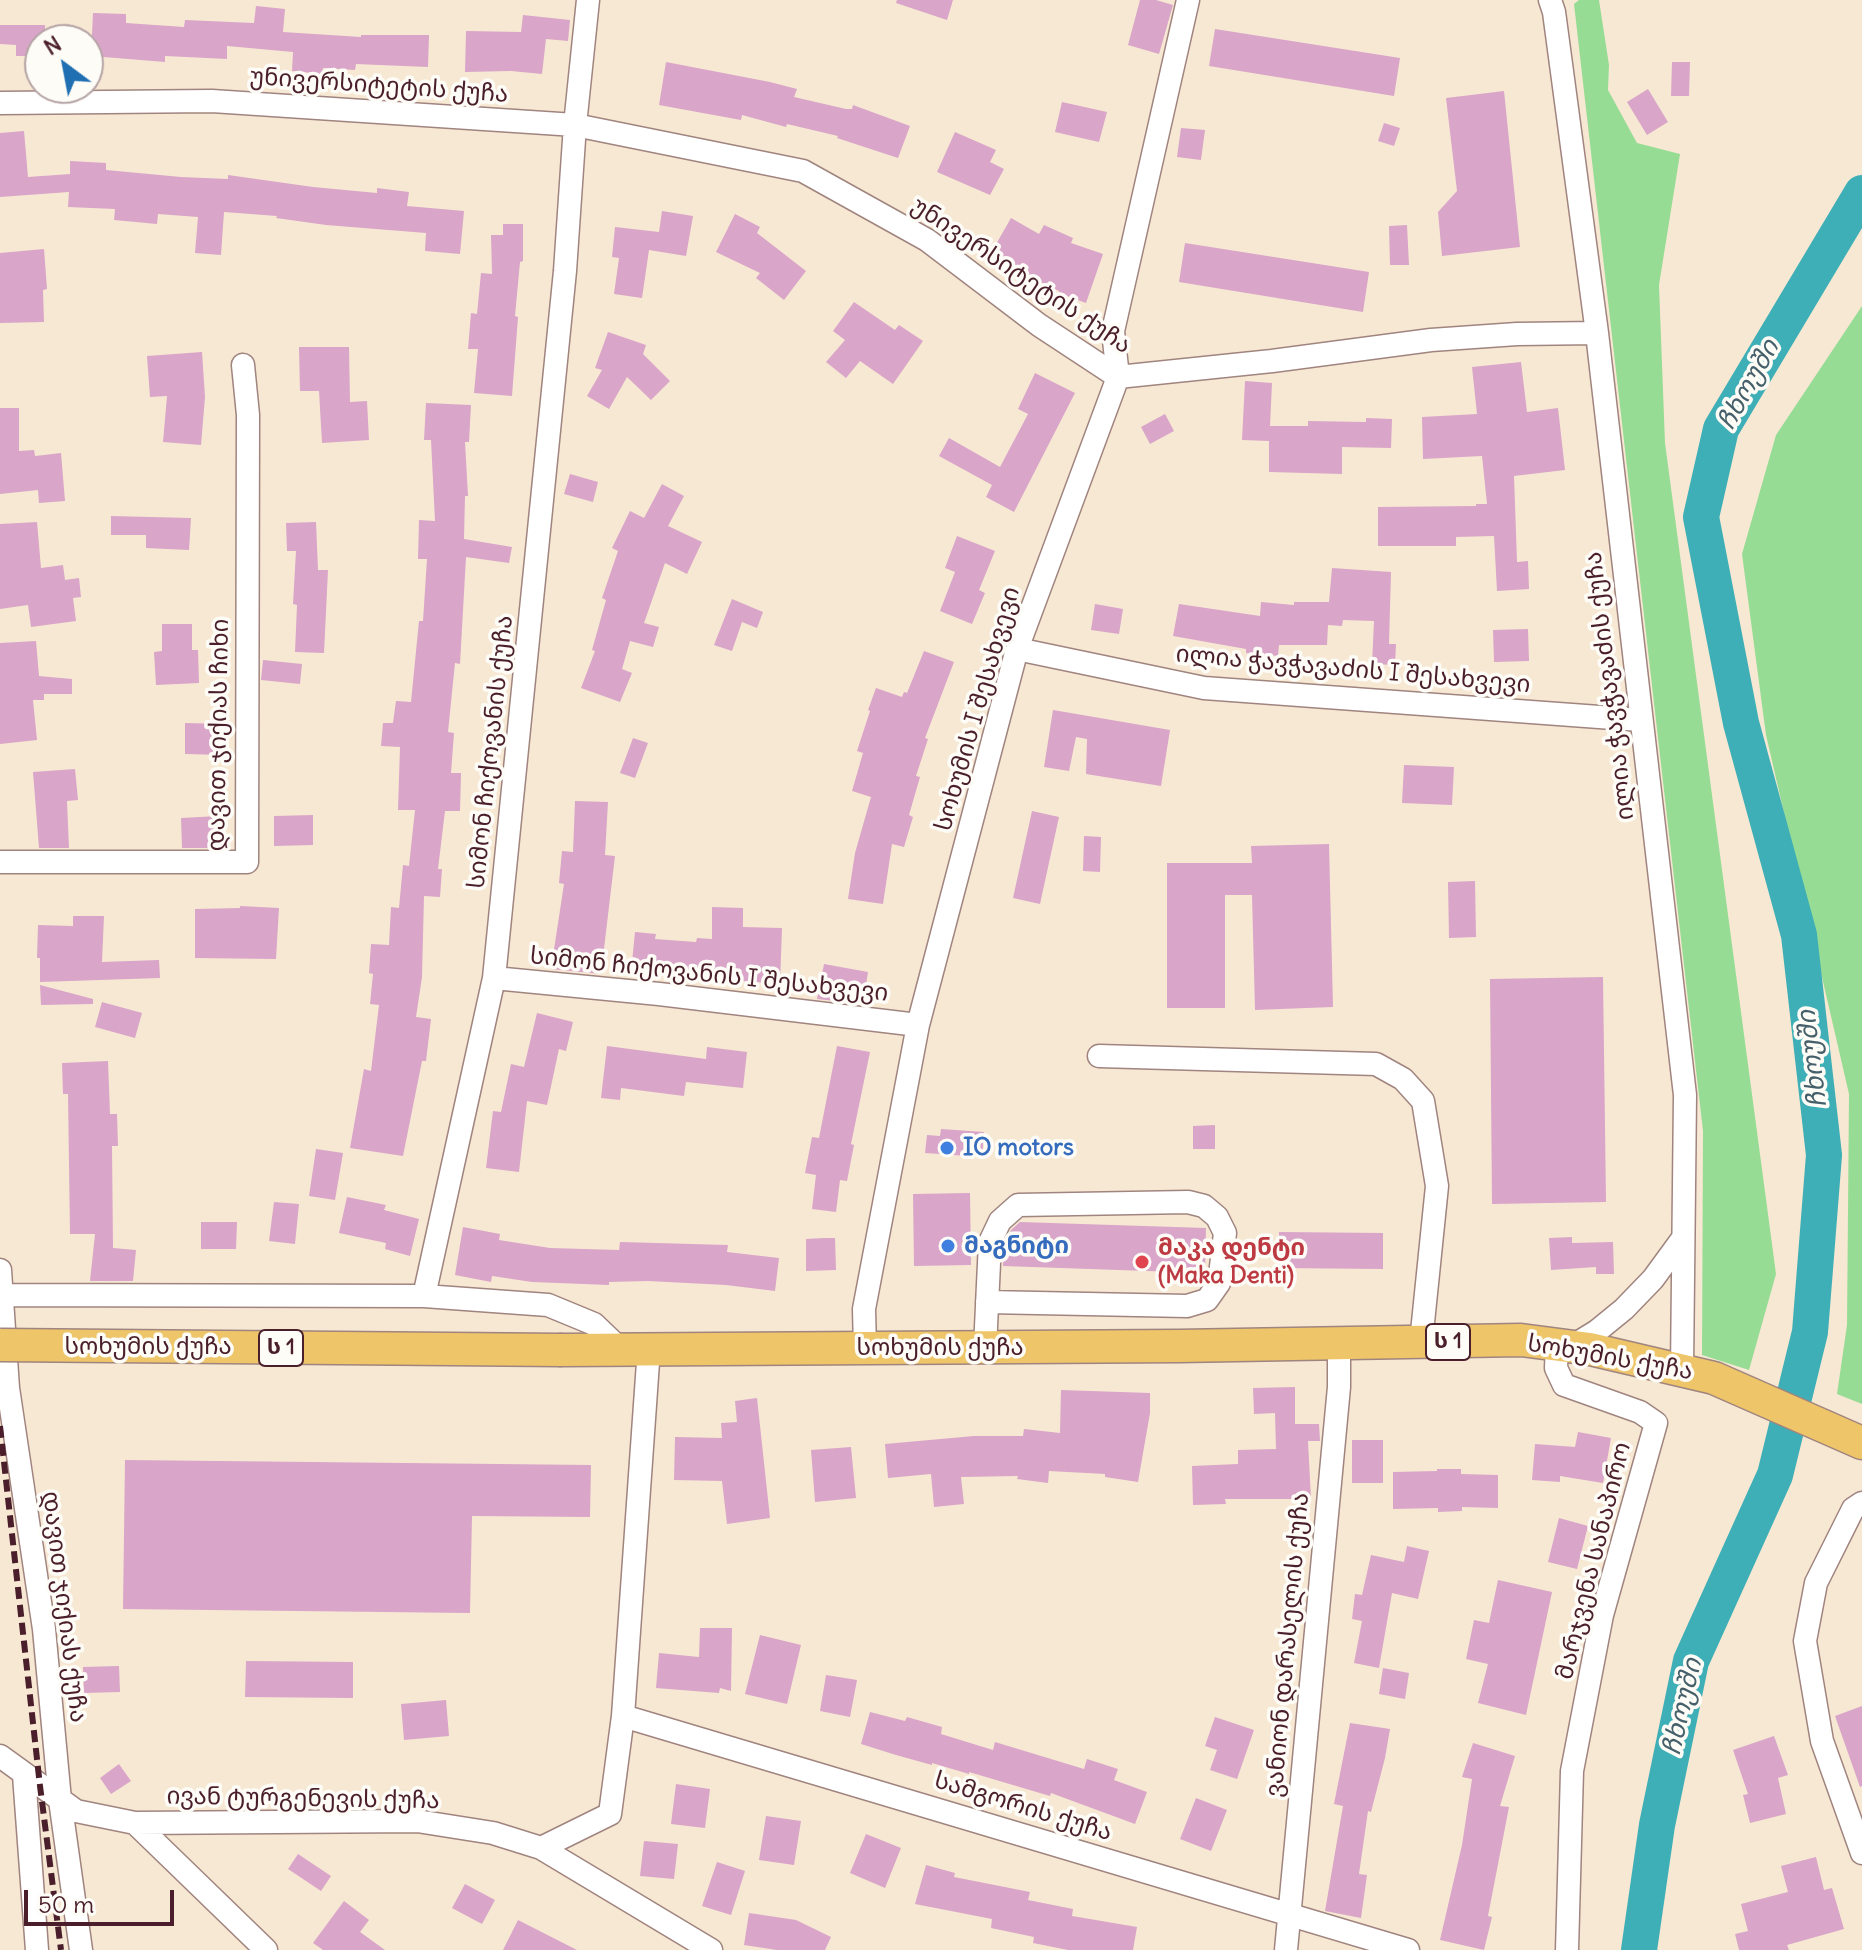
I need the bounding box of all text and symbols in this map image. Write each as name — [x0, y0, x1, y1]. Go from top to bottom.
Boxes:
north arrow — [24, 24, 104, 104]
text: N — [38, 29, 66, 61]
street label: უნივერსიტეტის ქუჩა — [249, 63, 509, 109]
street label: უნივერსიტეტის ქუჩა — [906, 192, 1136, 360]
water label: ჩხოუში — [1712, 334, 1786, 436]
street label: ილია ჭავჭავაძის ქუჩა — [1579, 550, 1641, 822]
street label: სოხუმის I შესახვევი — [929, 584, 1027, 834]
street label: სიმონ ჩიქოვანის ქუჩა — [462, 614, 520, 890]
street label: დავით ჯიქიას ჩიხი — [203, 618, 235, 852]
street label: ილია ჭავჭავაძის I შესახვევი — [1174, 640, 1532, 700]
street label: სიმონ ჩიქოვანის I შესახვევი — [528, 942, 890, 1008]
water label: ჩხოუში — [1792, 1008, 1834, 1110]
place label: IO motors — [963, 1134, 1074, 1162]
marker: IO motors — [938, 1139, 956, 1157]
place label: მაგნიტი — [964, 1232, 1069, 1260]
place label: მაკა დენტი (Maka Denti) — [1158, 1234, 1305, 1290]
marker: მაგნიტი — [939, 1237, 957, 1255]
marker: მაკა დენტი (Maka Denti) — [1133, 1253, 1151, 1271]
road number: ს 1 — [1426, 1324, 1470, 1360]
street label: სოხუმის ქუჩა — [1525, 1329, 1695, 1387]
road number: ს 1 — [259, 1330, 303, 1366]
street label: სოხუმის ქუჩა — [64, 1333, 232, 1361]
street label: სოხუმის ქუჩა — [856, 1334, 1024, 1362]
street label: მარჯვენა სანაპირო — [1551, 1439, 1637, 1683]
street label: დავით ჯიქიას ქუჩა — [36, 1490, 92, 1724]
street label: ვანიონ დარასელის ქუჩა — [1260, 1492, 1316, 1798]
water label: ჩხოუში — [1657, 1656, 1709, 1758]
street label: სამგორის ქუჩა — [931, 1766, 1115, 1848]
street label: ივან ტურგენევის ქუჩა — [166, 1782, 440, 1816]
scale bar — [28, 1874, 178, 1924]
text: 50 m — [38, 1889, 94, 1919]

